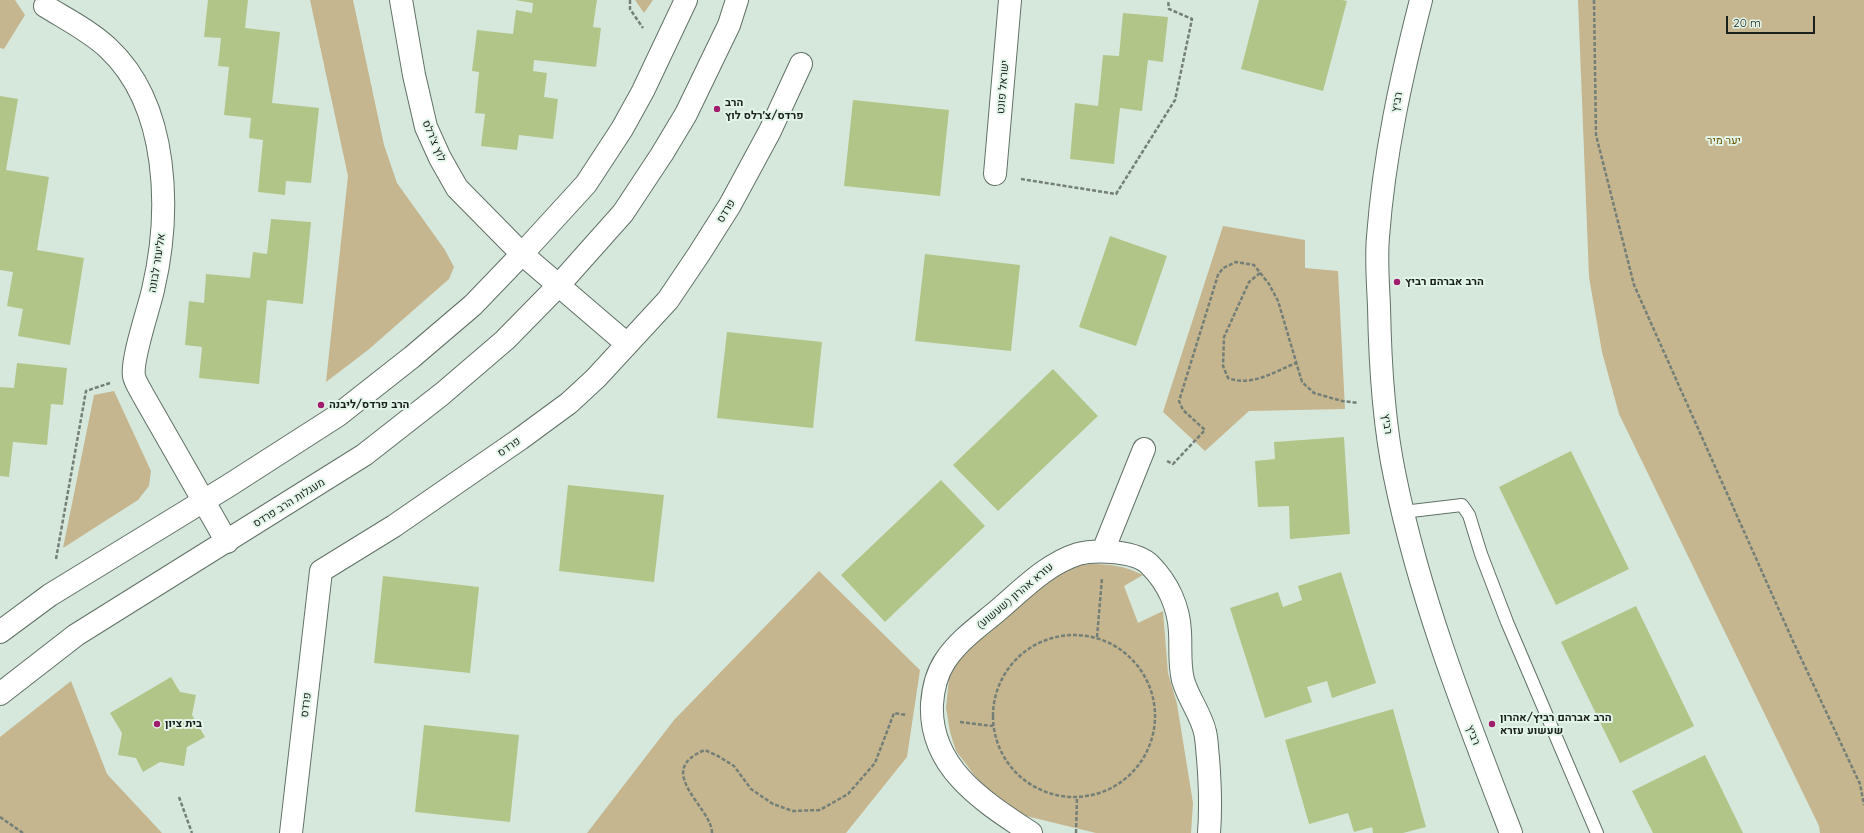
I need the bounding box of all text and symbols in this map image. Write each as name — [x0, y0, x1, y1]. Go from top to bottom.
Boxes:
scale bar — [1728, 8, 1817, 34]
text: 20 m — [1733, 15, 1761, 30]
street label: ישראל פונט — [994, 59, 1012, 115]
street label: רביץ — [1389, 91, 1405, 113]
place label: הרב פרדס/צ׳רלס לוץ — [725, 96, 804, 122]
marker: הרב פרדס/צ׳רלס לוץ — [712, 104, 722, 114]
street label: לוץ צ'רלס — [419, 118, 449, 164]
park label: יער מיר — [1707, 134, 1741, 148]
street label: פרדס — [714, 197, 738, 225]
street label: אליעזר לבונה — [146, 232, 168, 294]
place label: הרב אברהם רביץ — [1405, 275, 1484, 289]
marker: הרב אברהם רביץ — [1392, 277, 1402, 287]
place label: הרב פרדס/ליבנה — [329, 398, 409, 412]
marker: הרב פרדס/ליבנה — [316, 400, 326, 410]
street label: רביץ — [1379, 413, 1395, 435]
street label: פרדס — [495, 434, 523, 460]
street label: מעגלות הרב פרדס — [251, 476, 327, 530]
street label: עזרא אהרון (שעשוע) — [974, 560, 1056, 632]
street label: פרדס — [298, 692, 314, 718]
place label: הרב אברהם רביץ/אהרון שעשוע עזרא — [1500, 711, 1612, 737]
place label: בית ציון — [165, 717, 202, 731]
marker: בית ציון — [152, 719, 162, 729]
marker: הרב אברהם רביץ/אהרון שעשוע עזרא — [1487, 719, 1497, 729]
street label: רביץ — [1463, 723, 1483, 747]

